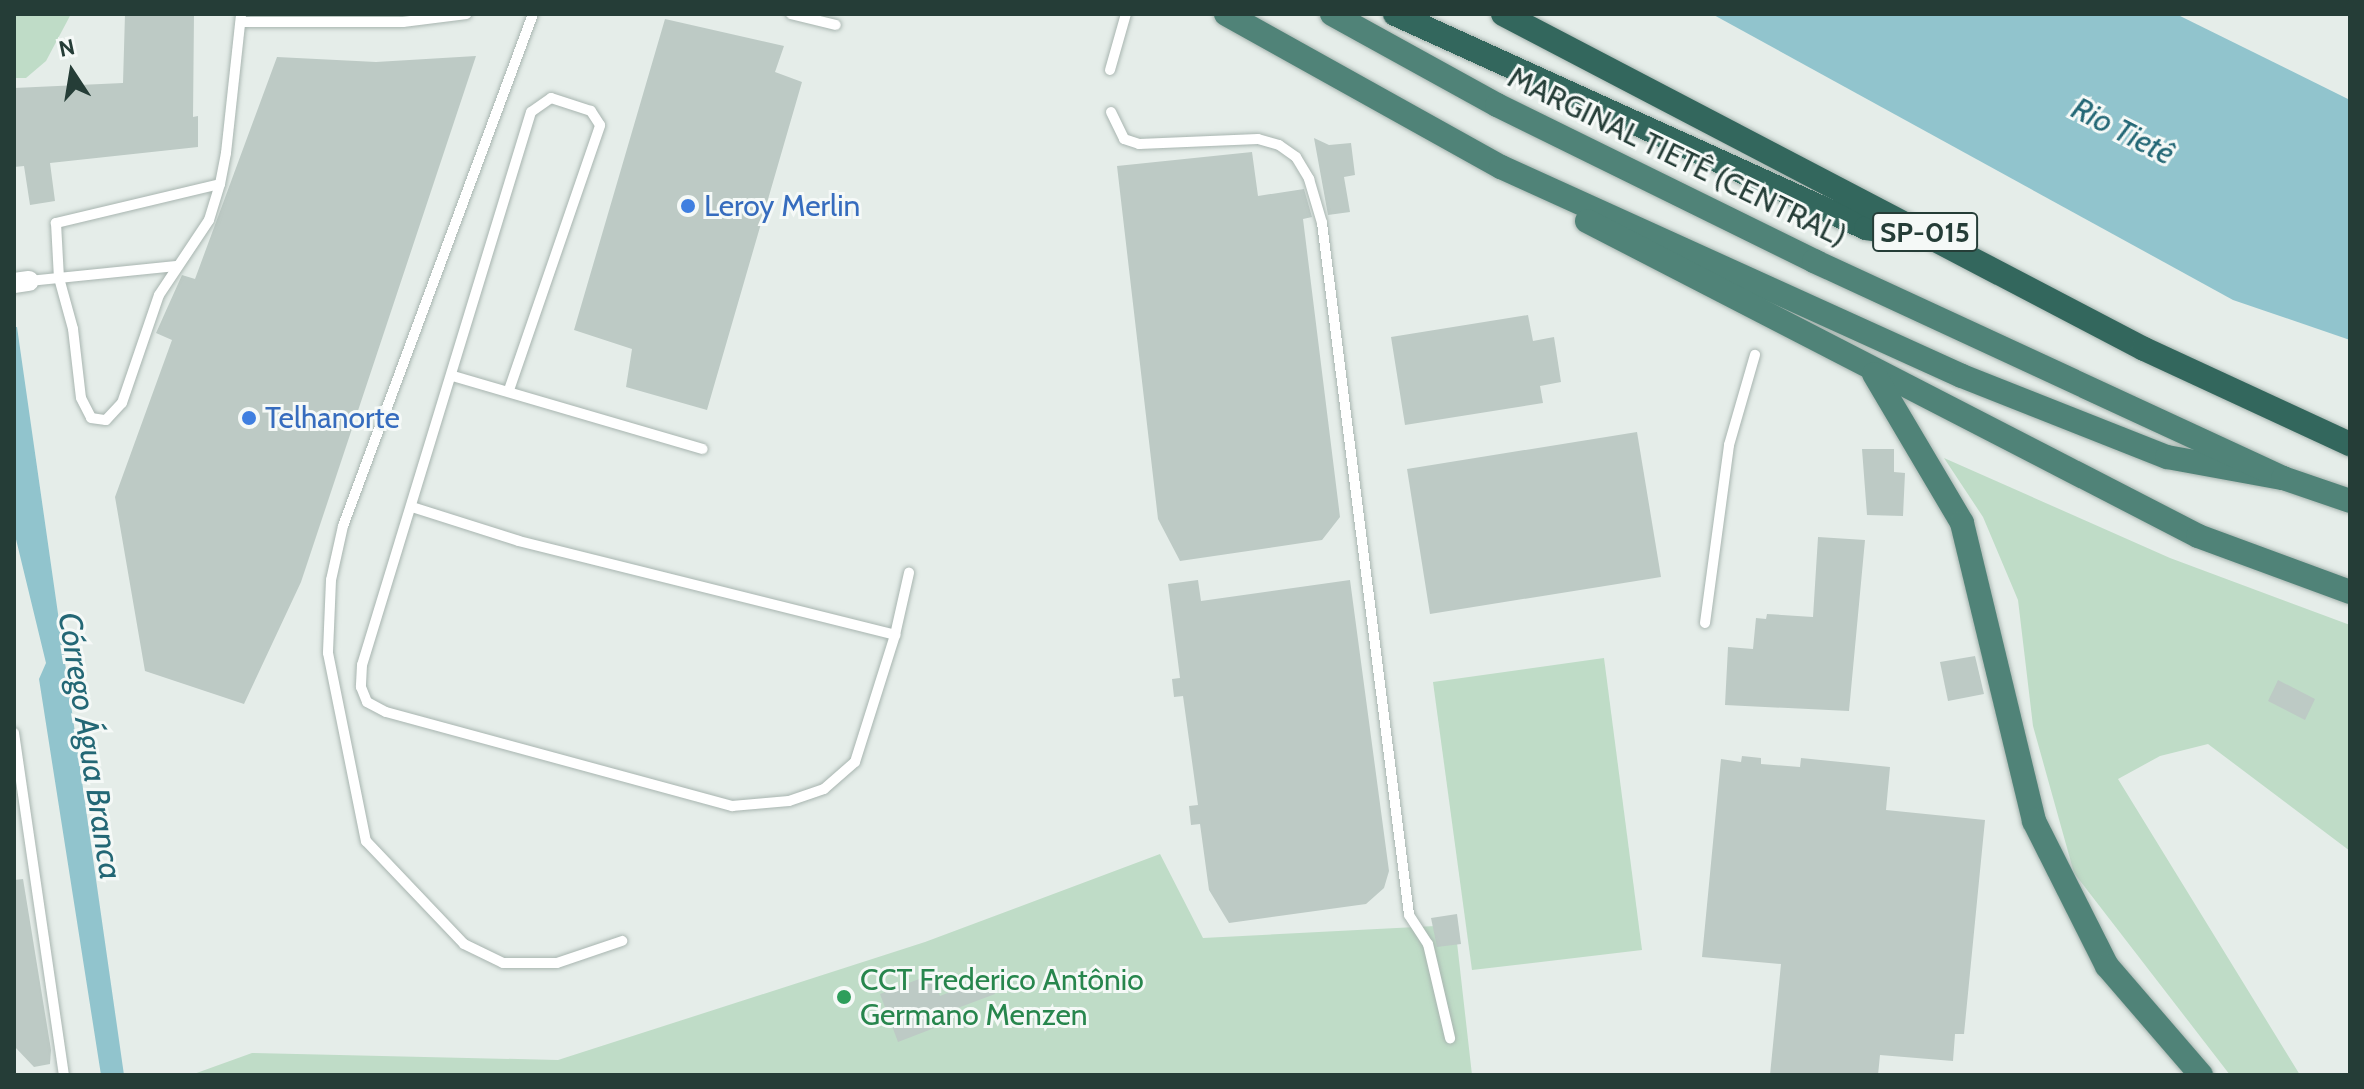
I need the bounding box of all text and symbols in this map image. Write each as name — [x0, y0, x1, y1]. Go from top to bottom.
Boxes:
north arrow — [32, 32, 112, 112]
text: N — [56, 33, 77, 63]
street label: MARGINAL TIETÊ (CENTRAL) — [1502, 59, 1852, 255]
water label: Rio Tietê — [2065, 89, 2181, 173]
place label: Leroy Merlin — [704, 188, 860, 224]
marker: Leroy Merlin — [679, 197, 697, 215]
road number: SP-015 — [1871, 208, 1979, 256]
place label: Telhanorte — [265, 400, 400, 436]
marker: Telhanorte — [240, 409, 258, 427]
water label: Córrego Água Branca — [50, 610, 130, 882]
place label: CCT Frederico Antônio Germano Menzen — [860, 962, 1144, 1032]
marker: CCT Frederico Antônio Germano Menzen — [835, 988, 853, 1006]

